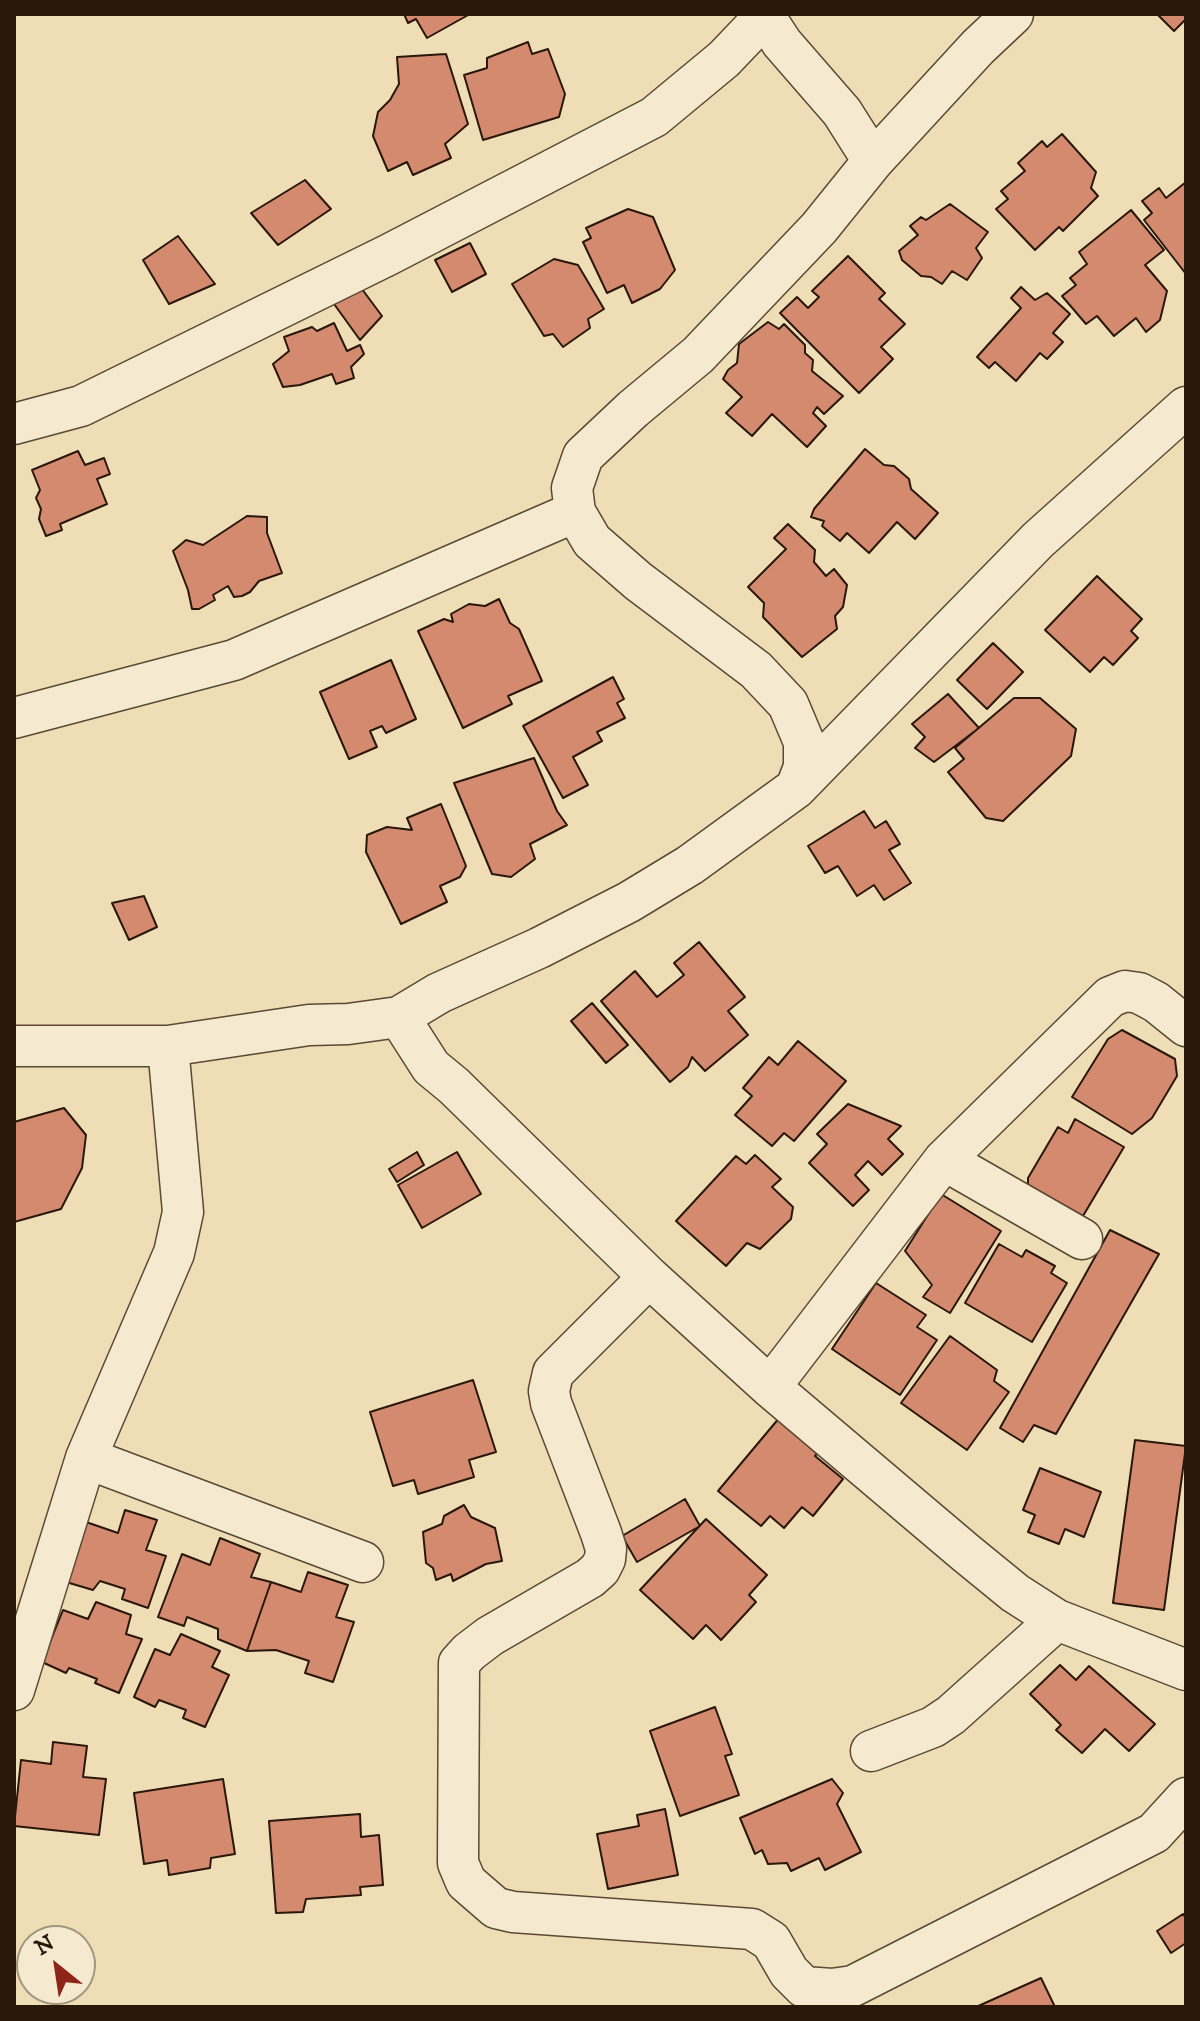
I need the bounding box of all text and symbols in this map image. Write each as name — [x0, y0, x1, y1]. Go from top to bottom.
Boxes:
north arrow — [16, 1925, 96, 2005]
text: N — [30, 1929, 59, 1962]

